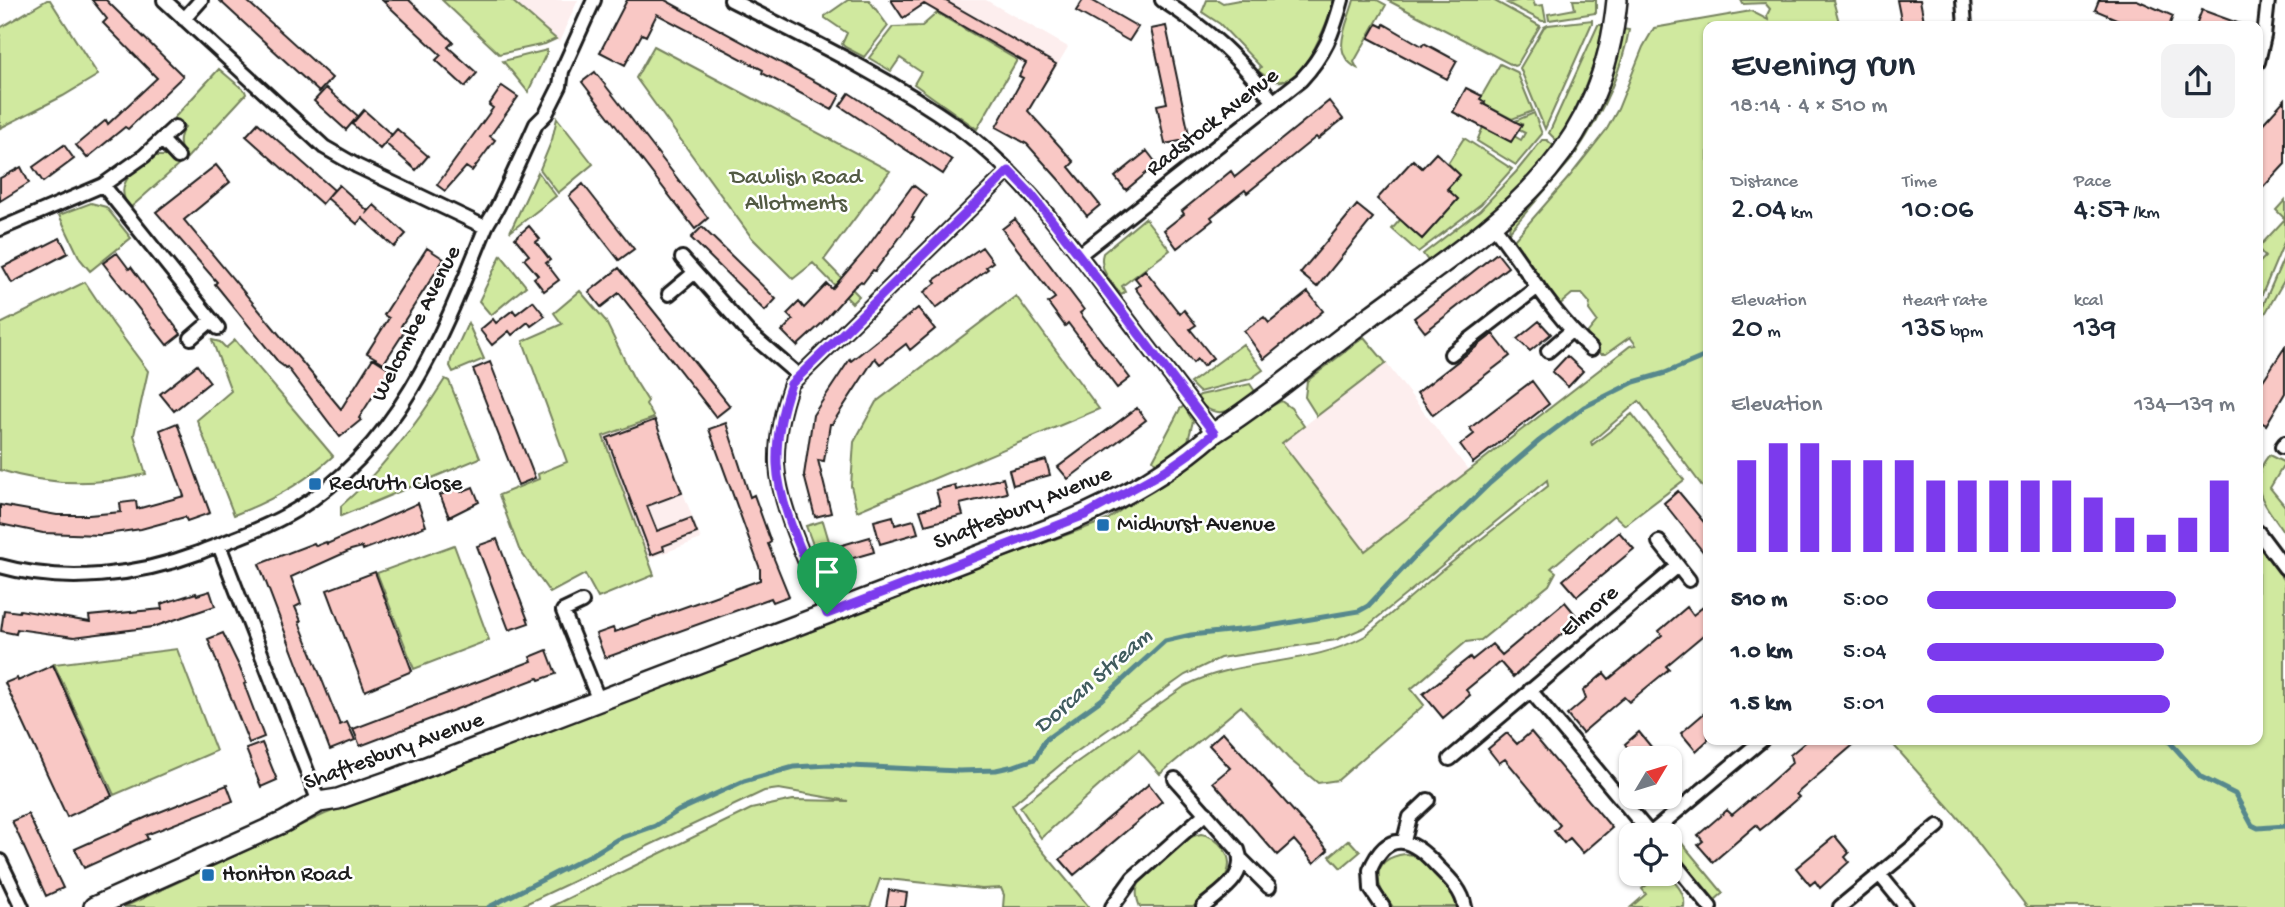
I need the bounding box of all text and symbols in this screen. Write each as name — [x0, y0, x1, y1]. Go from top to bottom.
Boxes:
button: share — [2161, 44, 2235, 118]
text: Evening run — [1731, 45, 1915, 89]
street label: Radstock Avenue — [1141, 62, 1286, 183]
text: 18:14 · 4 × 510 m — [1731, 93, 1888, 120]
park label: Dawlish Road Allotments — [728, 165, 864, 218]
text: Distance — [1731, 171, 1798, 194]
text: Time — [1902, 171, 1937, 194]
text: Pace — [2074, 171, 2111, 194]
text: 2.04 — [1731, 194, 1786, 229]
text: 10:06 — [1902, 194, 1973, 229]
text: 4:57 — [2074, 194, 2129, 229]
text: km — [1786, 202, 1813, 225]
text: /km — [2129, 202, 2160, 225]
street label: Welcombe Avenue — [366, 241, 468, 406]
text: Elevation — [1731, 290, 1807, 313]
text: Heart rate — [1902, 290, 1987, 313]
text: kcal — [2074, 290, 2103, 313]
text: 20 — [1731, 313, 1763, 348]
text: 135 — [1902, 313, 1946, 348]
text: 139 — [2074, 313, 2116, 348]
text: m — [1763, 321, 1781, 344]
text: bpm — [1946, 321, 1983, 344]
text: Elevation — [1731, 392, 1822, 419]
text: 134–139 m — [2134, 392, 2235, 419]
street label: Shaftesbury Avenue — [930, 461, 1117, 557]
place label: Redruth Close — [329, 471, 463, 498]
marker: Redruth Close — [307, 476, 323, 492]
place label: Midhurst Avenue — [1117, 512, 1276, 539]
marker: Midhurst Avenue — [1095, 517, 1111, 533]
pin — [797, 542, 857, 614]
icon: arrive — [808, 553, 846, 591]
street label: Elmore — [1555, 579, 1625, 644]
text: 510 m — [1731, 587, 1787, 614]
text: 5:00 — [1843, 587, 1888, 614]
water label: Dorcan Stream — [1029, 623, 1159, 741]
text: 1.0 km — [1731, 639, 1793, 666]
text: 5:04 — [1843, 639, 1886, 666]
text: 1.5 km — [1731, 691, 1792, 718]
text: 5:01 — [1843, 691, 1885, 718]
street label: Shaftesbury Avenue — [300, 707, 489, 797]
north arrow — [1619, 746, 1682, 808]
map controls — [1619, 746, 1682, 886]
button: locate — [1619, 823, 1682, 886]
place label: Honiton Road — [222, 862, 352, 889]
marker: Honiton Road — [200, 867, 216, 883]

